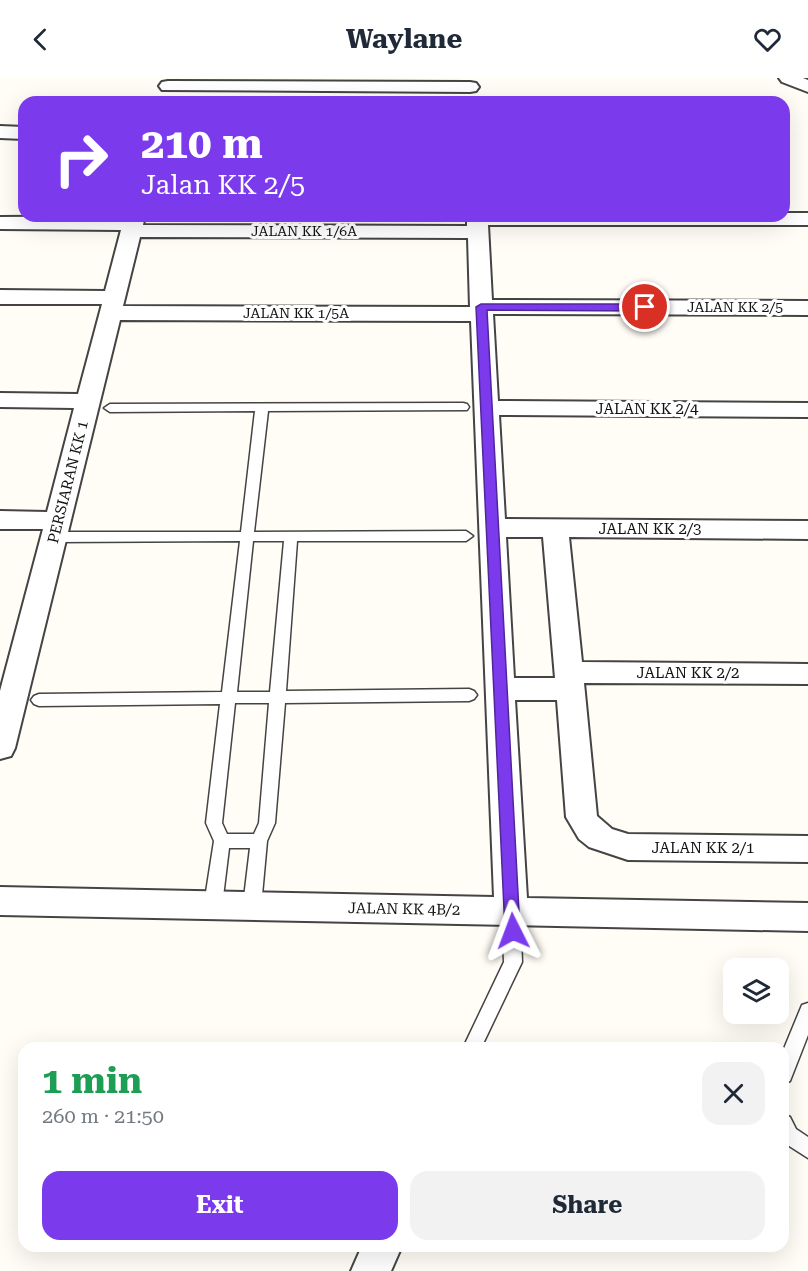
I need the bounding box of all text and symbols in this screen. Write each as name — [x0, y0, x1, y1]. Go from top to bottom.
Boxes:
icon: back — [24, 23, 57, 56]
text: Waylane — [346, 23, 462, 55]
icon: heart — [751, 23, 784, 56]
text: 210 m — [141, 119, 263, 168]
icon: right — [42, 120, 120, 198]
text: Jalan KK 2/5 — [141, 169, 305, 201]
street label: JALAN KK 1/6A — [251, 223, 357, 239]
pin — [619, 281, 670, 332]
icon: arrive — [628, 290, 661, 323]
street label: JALAN KK 2/5 — [687, 299, 783, 315]
street label: JALAN KK 1/5A — [243, 305, 349, 321]
street label: JALAN KK 2/4 — [596, 400, 699, 418]
street label: PERSIARAN KK 1 — [44, 419, 92, 545]
street label: JALAN KK 2/3 — [599, 520, 701, 538]
street label: JALAN KK 2/2 — [637, 664, 739, 682]
street label: JALAN KK 2/1 — [652, 839, 754, 857]
street label: JALAN KK 4B/2 — [348, 899, 460, 919]
position arrow — [481, 899, 545, 963]
map controls — [723, 958, 789, 1024]
button: layers — [723, 958, 789, 1024]
text: 1 min — [42, 1060, 142, 1102]
button: close — [702, 1062, 765, 1125]
text: 260 m · 21:50 — [42, 1104, 164, 1128]
button: Exit — [42, 1171, 398, 1240]
button: Share — [410, 1171, 765, 1240]

